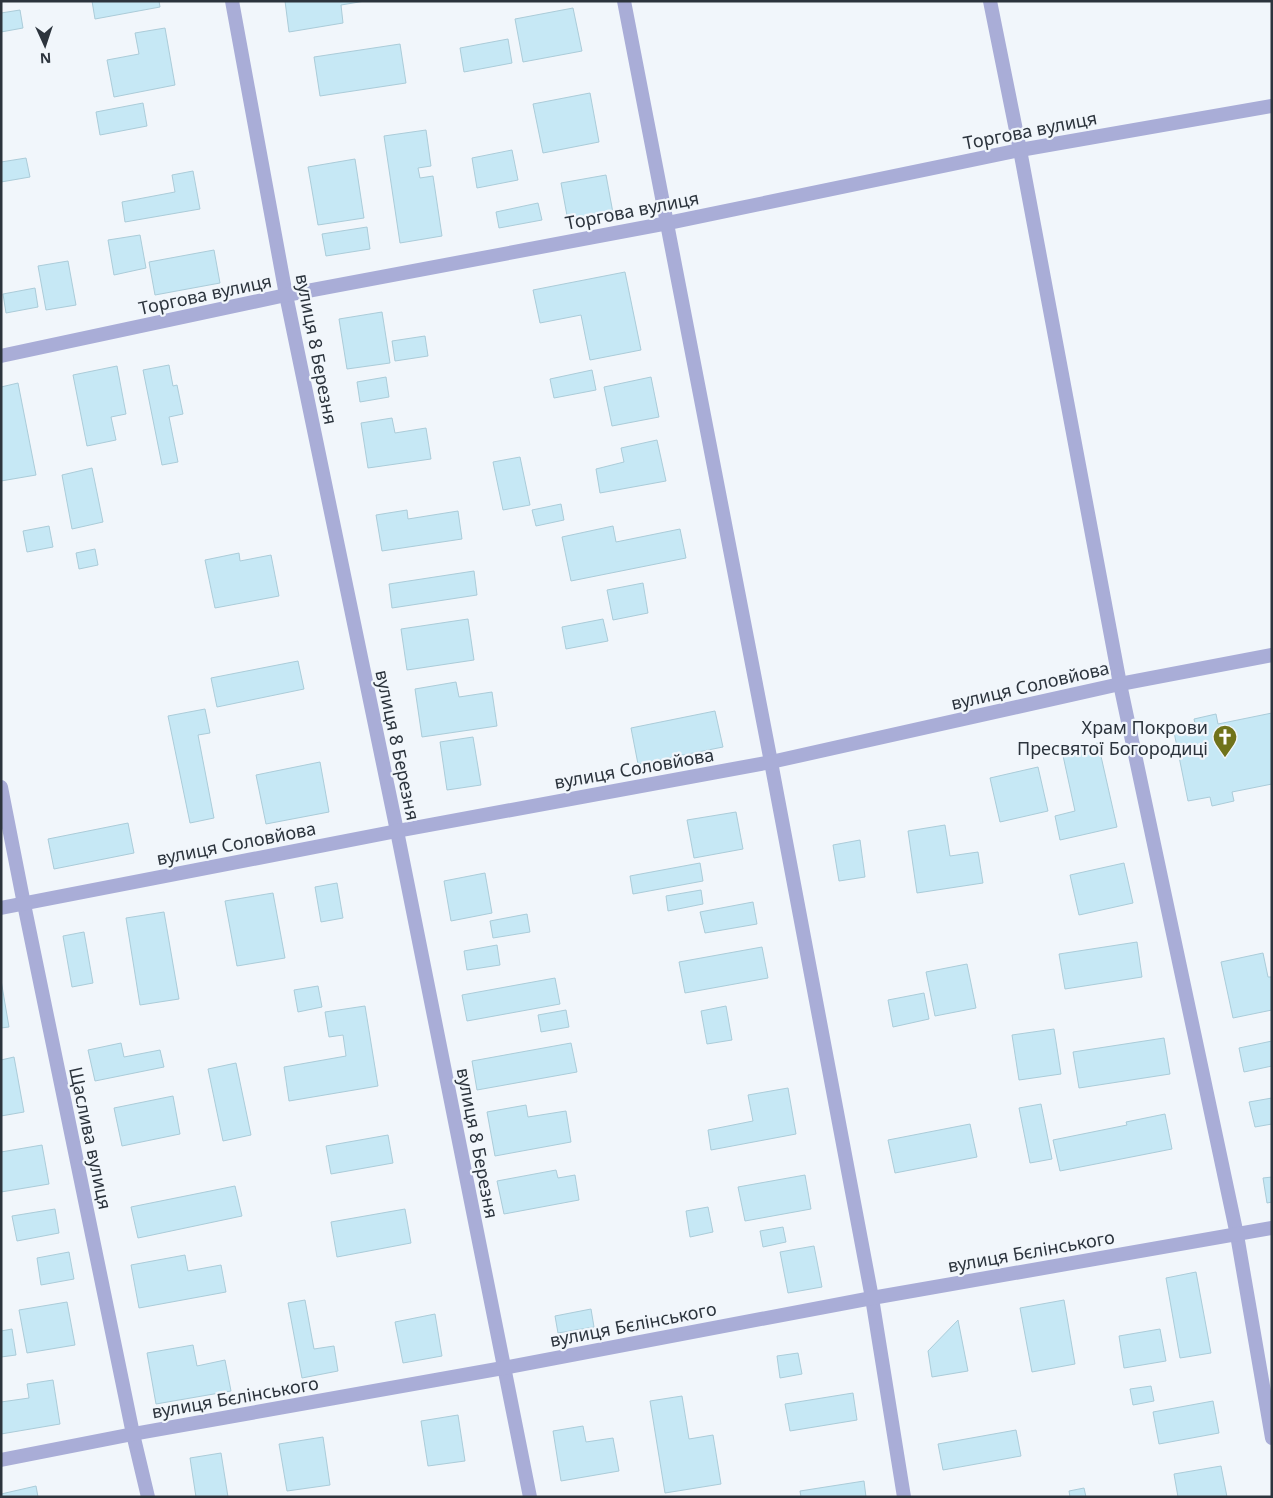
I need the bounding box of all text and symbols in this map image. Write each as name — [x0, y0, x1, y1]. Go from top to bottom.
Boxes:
north arrow — [20, 20, 70, 70]
text: N — [40, 49, 52, 68]
street label: Торгова вулиця — [961, 105, 1099, 155]
street label: Торгова вулиця — [563, 185, 701, 235]
street label: Торгова вулиця — [136, 268, 274, 320]
street label: вулиця 8 Березня — [291, 272, 343, 426]
street label: вулиця Соловйова — [949, 655, 1111, 715]
street label: вулиця 8 Березня — [370, 668, 426, 822]
place label: Храм Покрови Пресвятої Богородиці — [1017, 715, 1208, 760]
church icon: Храм Покрови Пресвятої Богородиці — [1212, 724, 1238, 758]
street label: вулиця Соловйова — [552, 742, 716, 794]
street label: вулиця Соловйова — [154, 816, 318, 870]
street label: Щаслива вулиця — [64, 1064, 118, 1212]
street label: вулиця 8 Березня — [452, 1066, 504, 1220]
street label: вулиця Бєлінського — [946, 1224, 1116, 1278]
street label: вулиця Бєлінського — [548, 1296, 718, 1352]
street label: вулиця Бєлінського — [150, 1370, 320, 1424]

